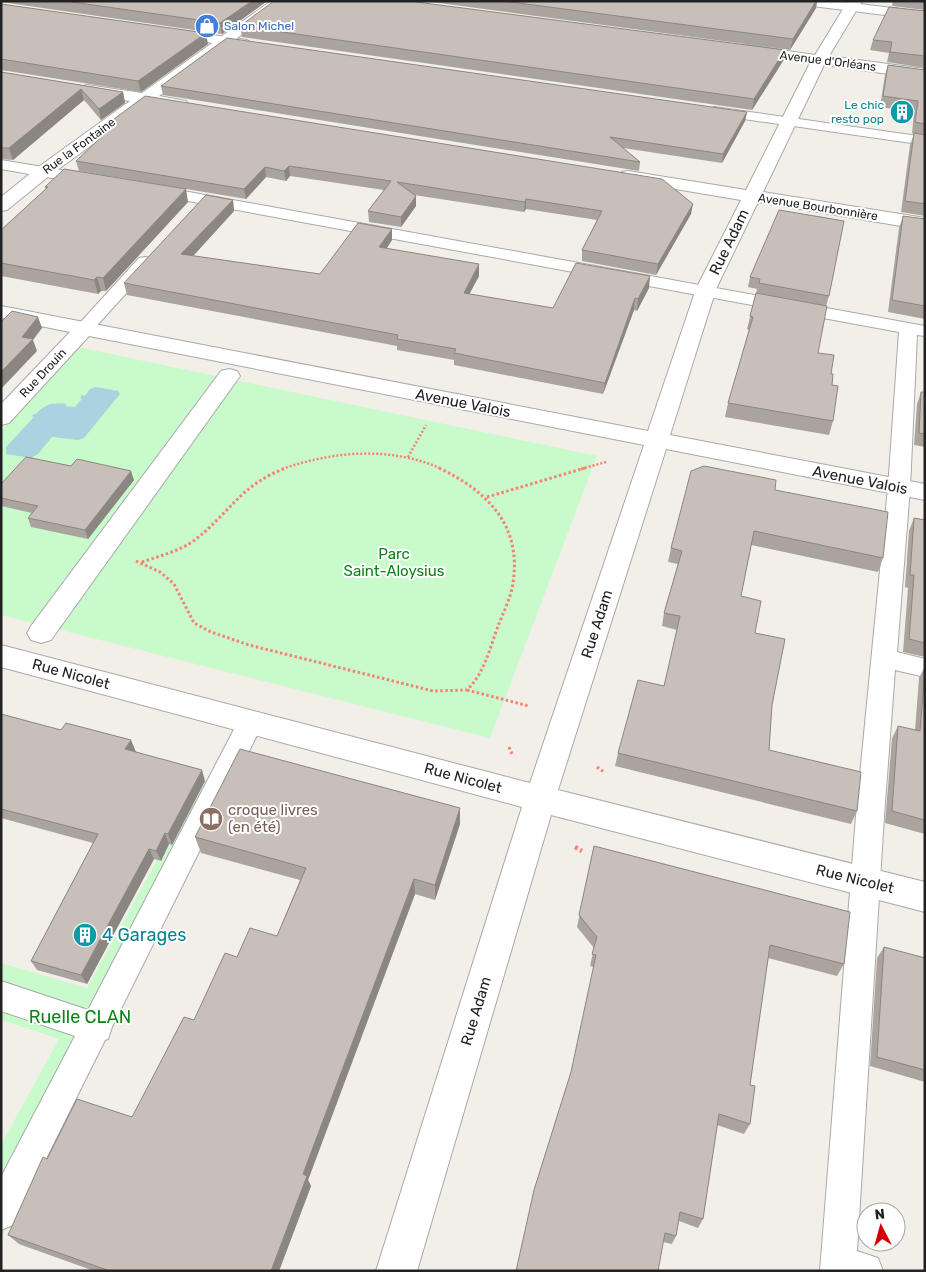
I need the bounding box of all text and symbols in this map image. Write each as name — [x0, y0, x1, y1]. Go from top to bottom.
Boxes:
shop icon: Salon Michel — [194, 13, 220, 39]
place label: Salon Michel — [224, 19, 294, 33]
street label: Avenue d'Orléans — [779, 48, 877, 74]
place label: Le chic resto pop — [831, 98, 884, 126]
building icon: Le chic resto pop — [889, 99, 915, 125]
street label: Rue la Fontaine — [40, 115, 118, 177]
street label: Avenue Bourbonnière — [757, 191, 879, 223]
street label: Rue Adam — [705, 206, 753, 278]
street label: Rue Drouin — [17, 346, 69, 400]
street label: Avenue Valois — [414, 385, 512, 421]
street label: Avenue Valois — [811, 462, 909, 498]
park label: Parc Saint-Aloysius — [344, 545, 445, 580]
street label: Rue Adam — [577, 587, 617, 661]
street label: Rue Nicolet — [30, 655, 112, 693]
street label: Rue Nicolet — [422, 759, 504, 797]
place label: croque livres (en été) — [228, 801, 318, 836]
library icon: croque livres (en été) — [198, 806, 224, 832]
street label: Rue Nicolet — [814, 861, 896, 897]
building icon: 4 Garages — [72, 922, 98, 948]
place label: 4 Garages — [102, 924, 186, 946]
street label: Rue Adam — [457, 974, 495, 1048]
park label: Ruelle CLAN — [29, 1006, 131, 1028]
north arrow — [856, 1202, 906, 1252]
text: N — [874, 1206, 886, 1224]

